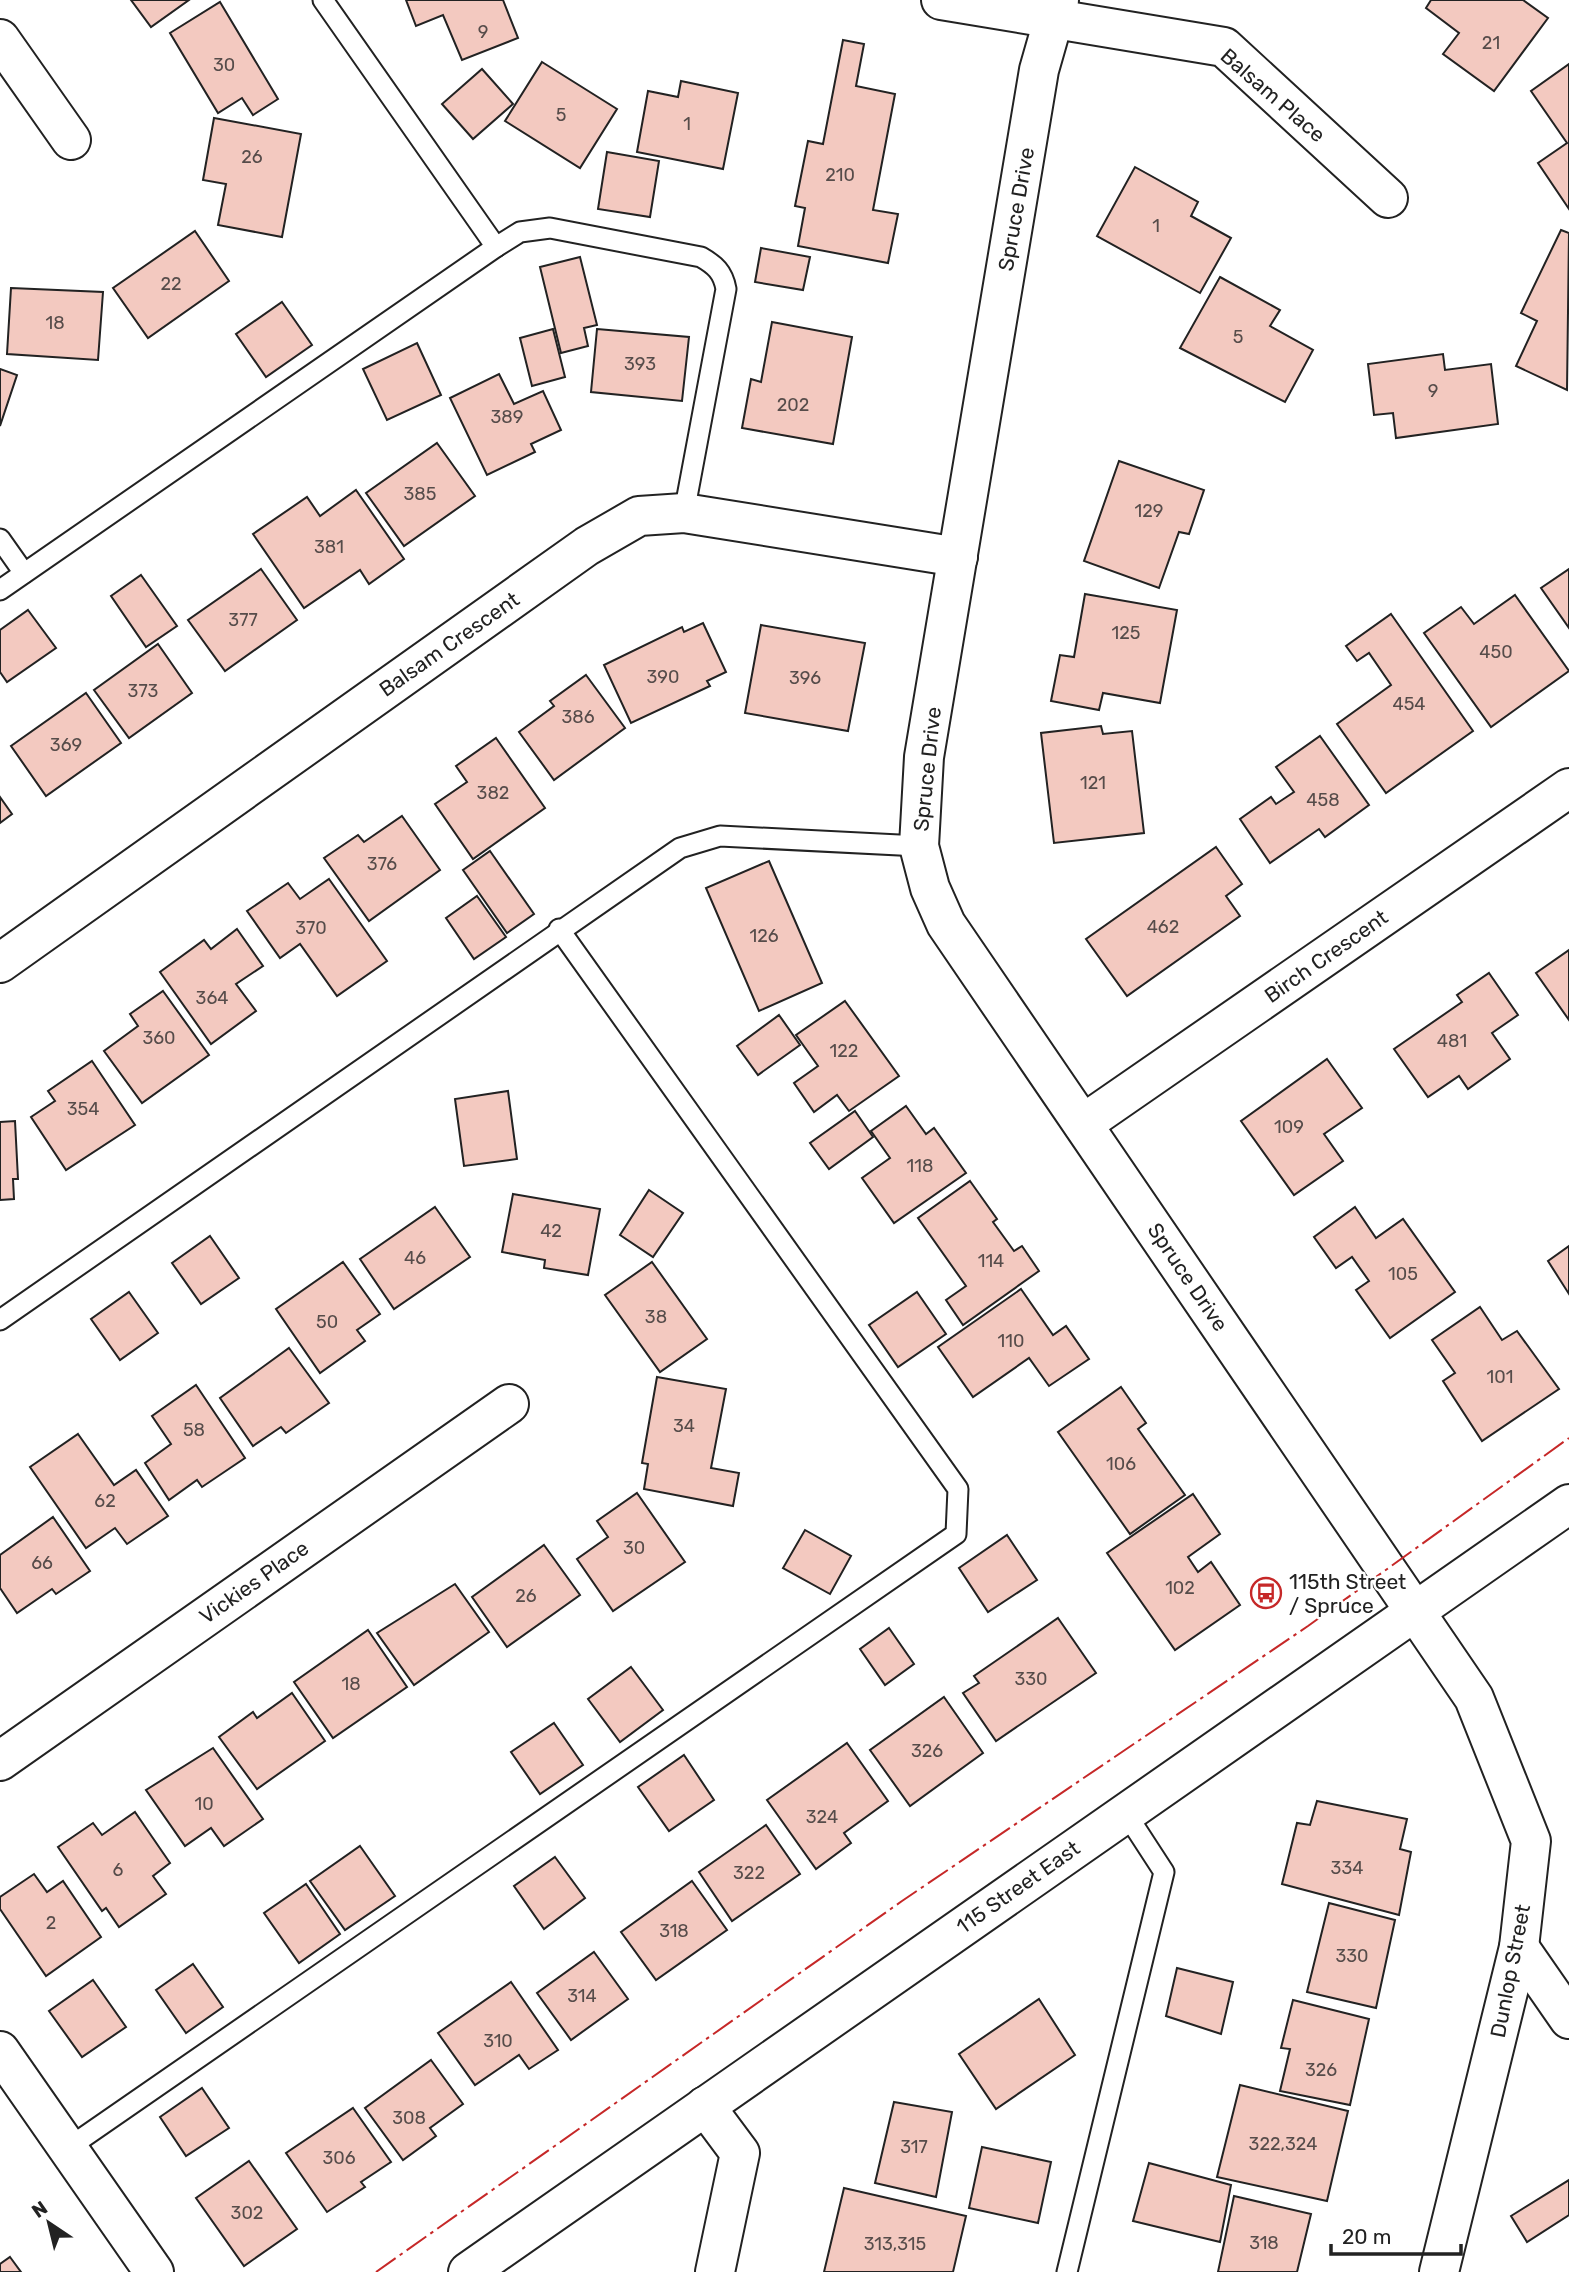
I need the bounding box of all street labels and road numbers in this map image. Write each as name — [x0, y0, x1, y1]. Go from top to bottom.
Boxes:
street label: Balsam Place — [1216, 43, 1330, 147]
street label: Spruce Drive — [993, 145, 1039, 273]
street label: Balsam Crescent — [374, 586, 524, 702]
street label: Spruce Drive — [908, 705, 946, 833]
street label: Birch Crescent — [1260, 904, 1392, 1008]
street label: Spruce Drive — [1143, 1218, 1233, 1336]
street label: Vickies Place — [195, 1535, 313, 1629]
street label: 115 Street East — [952, 1835, 1084, 1939]
street label: Dunlop Street — [1485, 1902, 1535, 2040]

